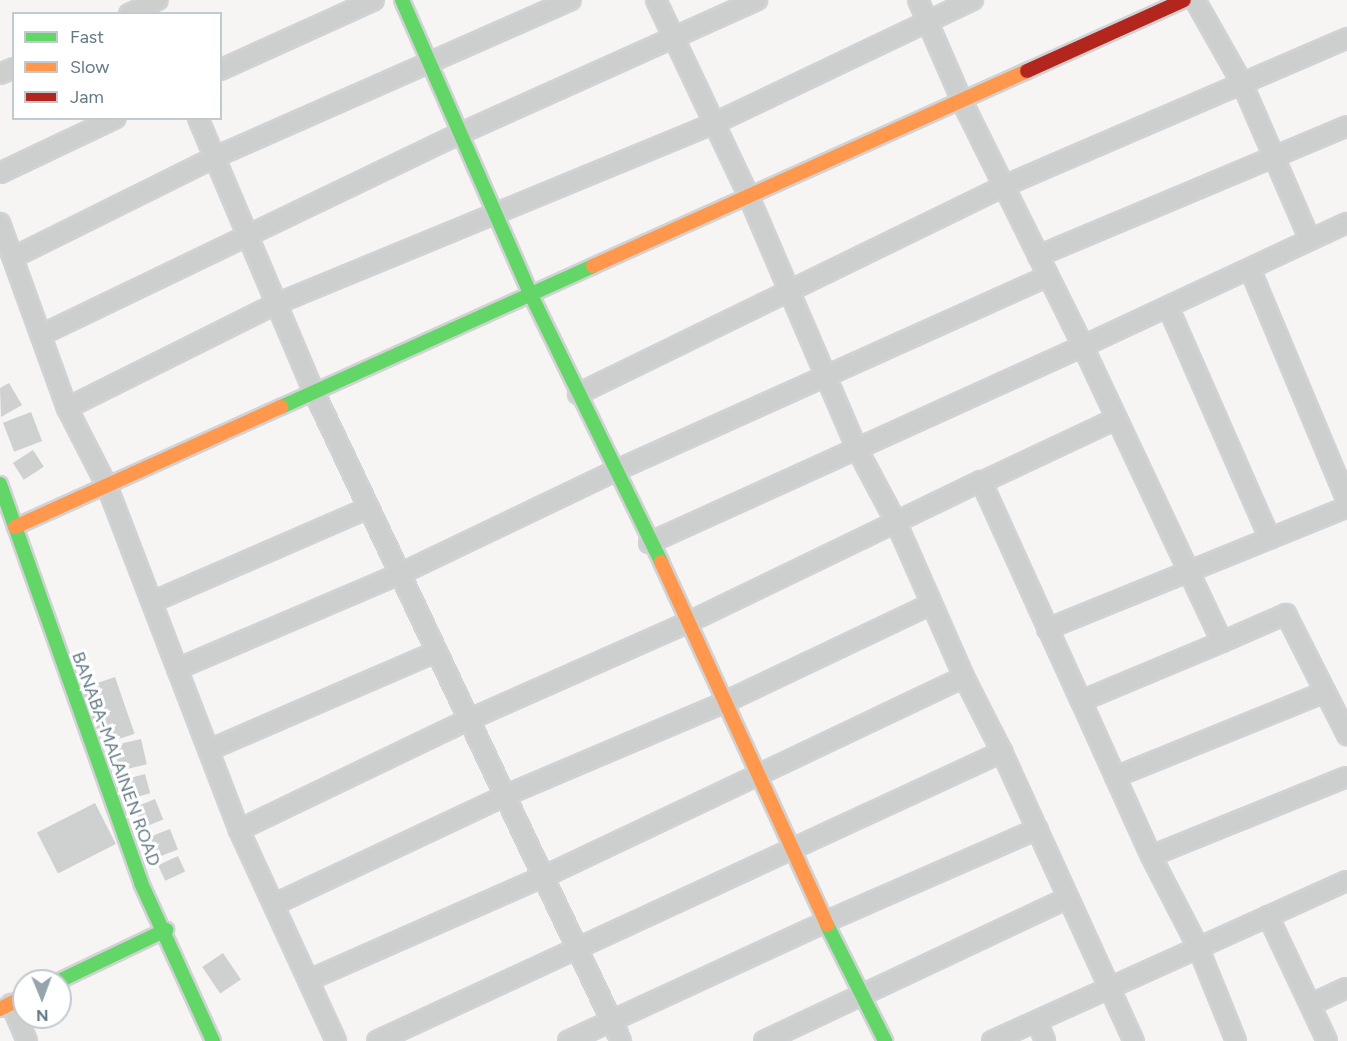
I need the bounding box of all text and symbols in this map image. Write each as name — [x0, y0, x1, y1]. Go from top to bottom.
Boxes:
legend — [12, 12, 222, 120]
text: Fast — [70, 26, 104, 48]
text: Slow — [70, 56, 109, 78]
text: Jam — [70, 86, 104, 108]
street label: BANABA-MALAINEN ROAD — [67, 649, 165, 869]
north arrow — [12, 969, 72, 1029]
text: N — [36, 1006, 49, 1025]

